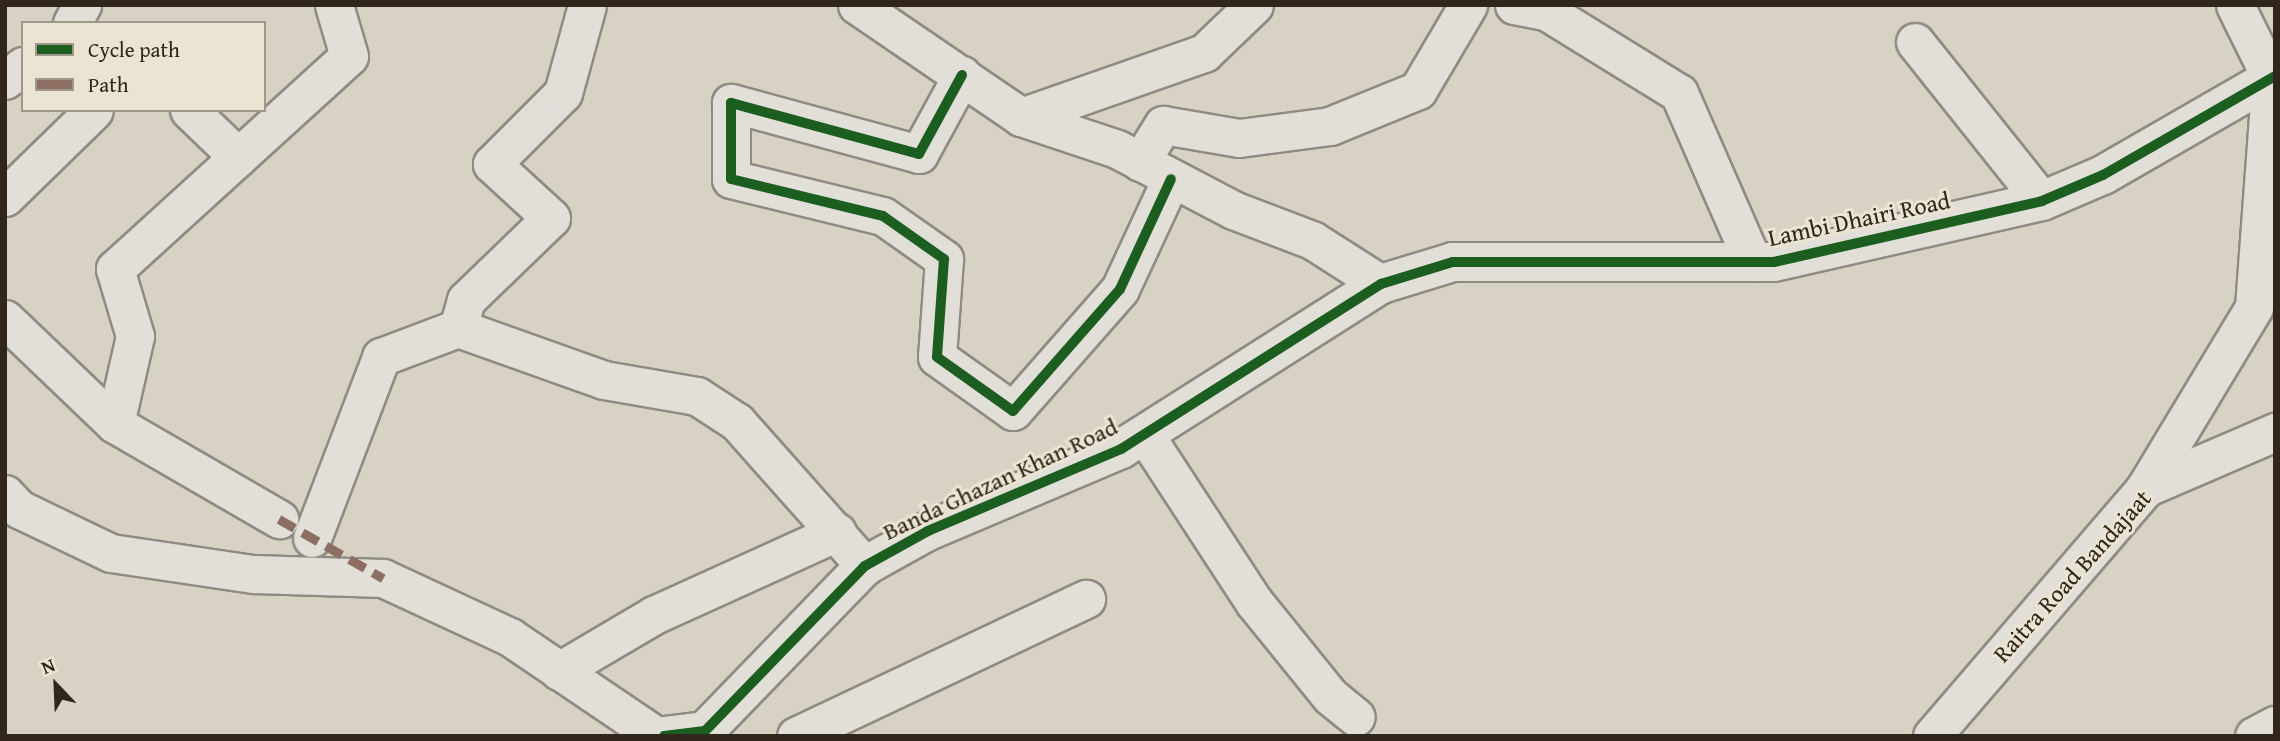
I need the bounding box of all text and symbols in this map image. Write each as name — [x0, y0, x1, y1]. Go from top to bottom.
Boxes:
legend — [21, 21, 266, 112]
text: Cycle path — [88, 34, 180, 65]
text: Path — [88, 69, 128, 100]
street label: Lambi Dhairi Road — [1765, 186, 1953, 252]
street label: Banda Ghazan Khan Road — [878, 412, 1122, 546]
street label: Raitra Road Bandajaat — [1987, 484, 2157, 668]
north arrow — [21, 650, 91, 720]
text: N — [36, 650, 59, 681]

